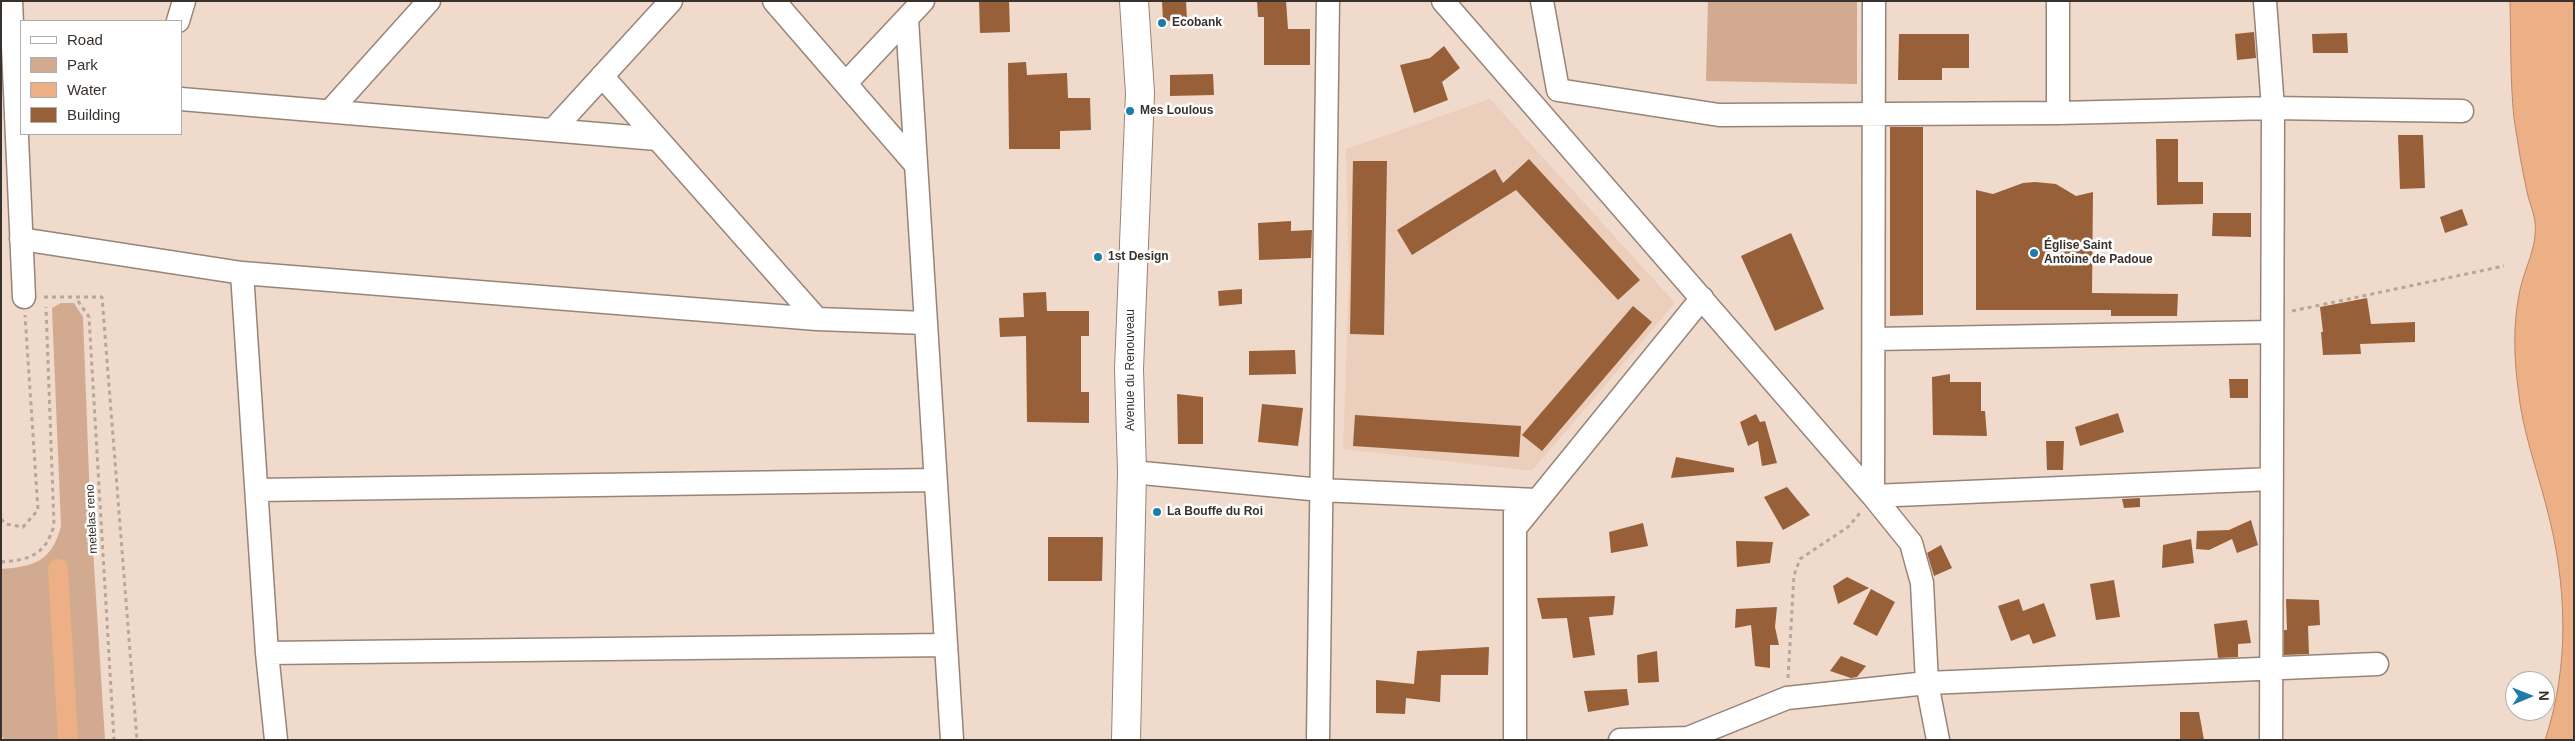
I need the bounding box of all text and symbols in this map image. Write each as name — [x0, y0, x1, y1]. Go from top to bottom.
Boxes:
place label: Ecobank — [1172, 16, 1222, 30]
marker: Ecobank — [1156, 17, 1168, 29]
legend — [20, 20, 182, 135]
text: Road — [67, 31, 103, 48]
text: Park — [67, 56, 98, 73]
text: Water — [67, 81, 106, 98]
place label: Mes Loulous — [1140, 104, 1213, 118]
marker: Mes Loulous — [1124, 105, 1136, 117]
text: Building — [67, 106, 120, 123]
place label: Église Saint Antoine de Padoue — [2044, 239, 2153, 267]
marker: Église Saint Antoine de Padoue — [2028, 247, 2040, 259]
place label: 1st Design — [1108, 250, 1169, 264]
marker: 1st Design — [1092, 251, 1104, 263]
street label: Avenue du Renouveau — [1124, 309, 1138, 431]
street label: metelas reno — [83, 484, 101, 554]
place label: La Bouffe du Roi — [1167, 505, 1263, 519]
marker: La Bouffe du Roi — [1151, 506, 1163, 518]
north arrow — [2505, 671, 2555, 721]
text: N — [2536, 691, 2552, 701]

